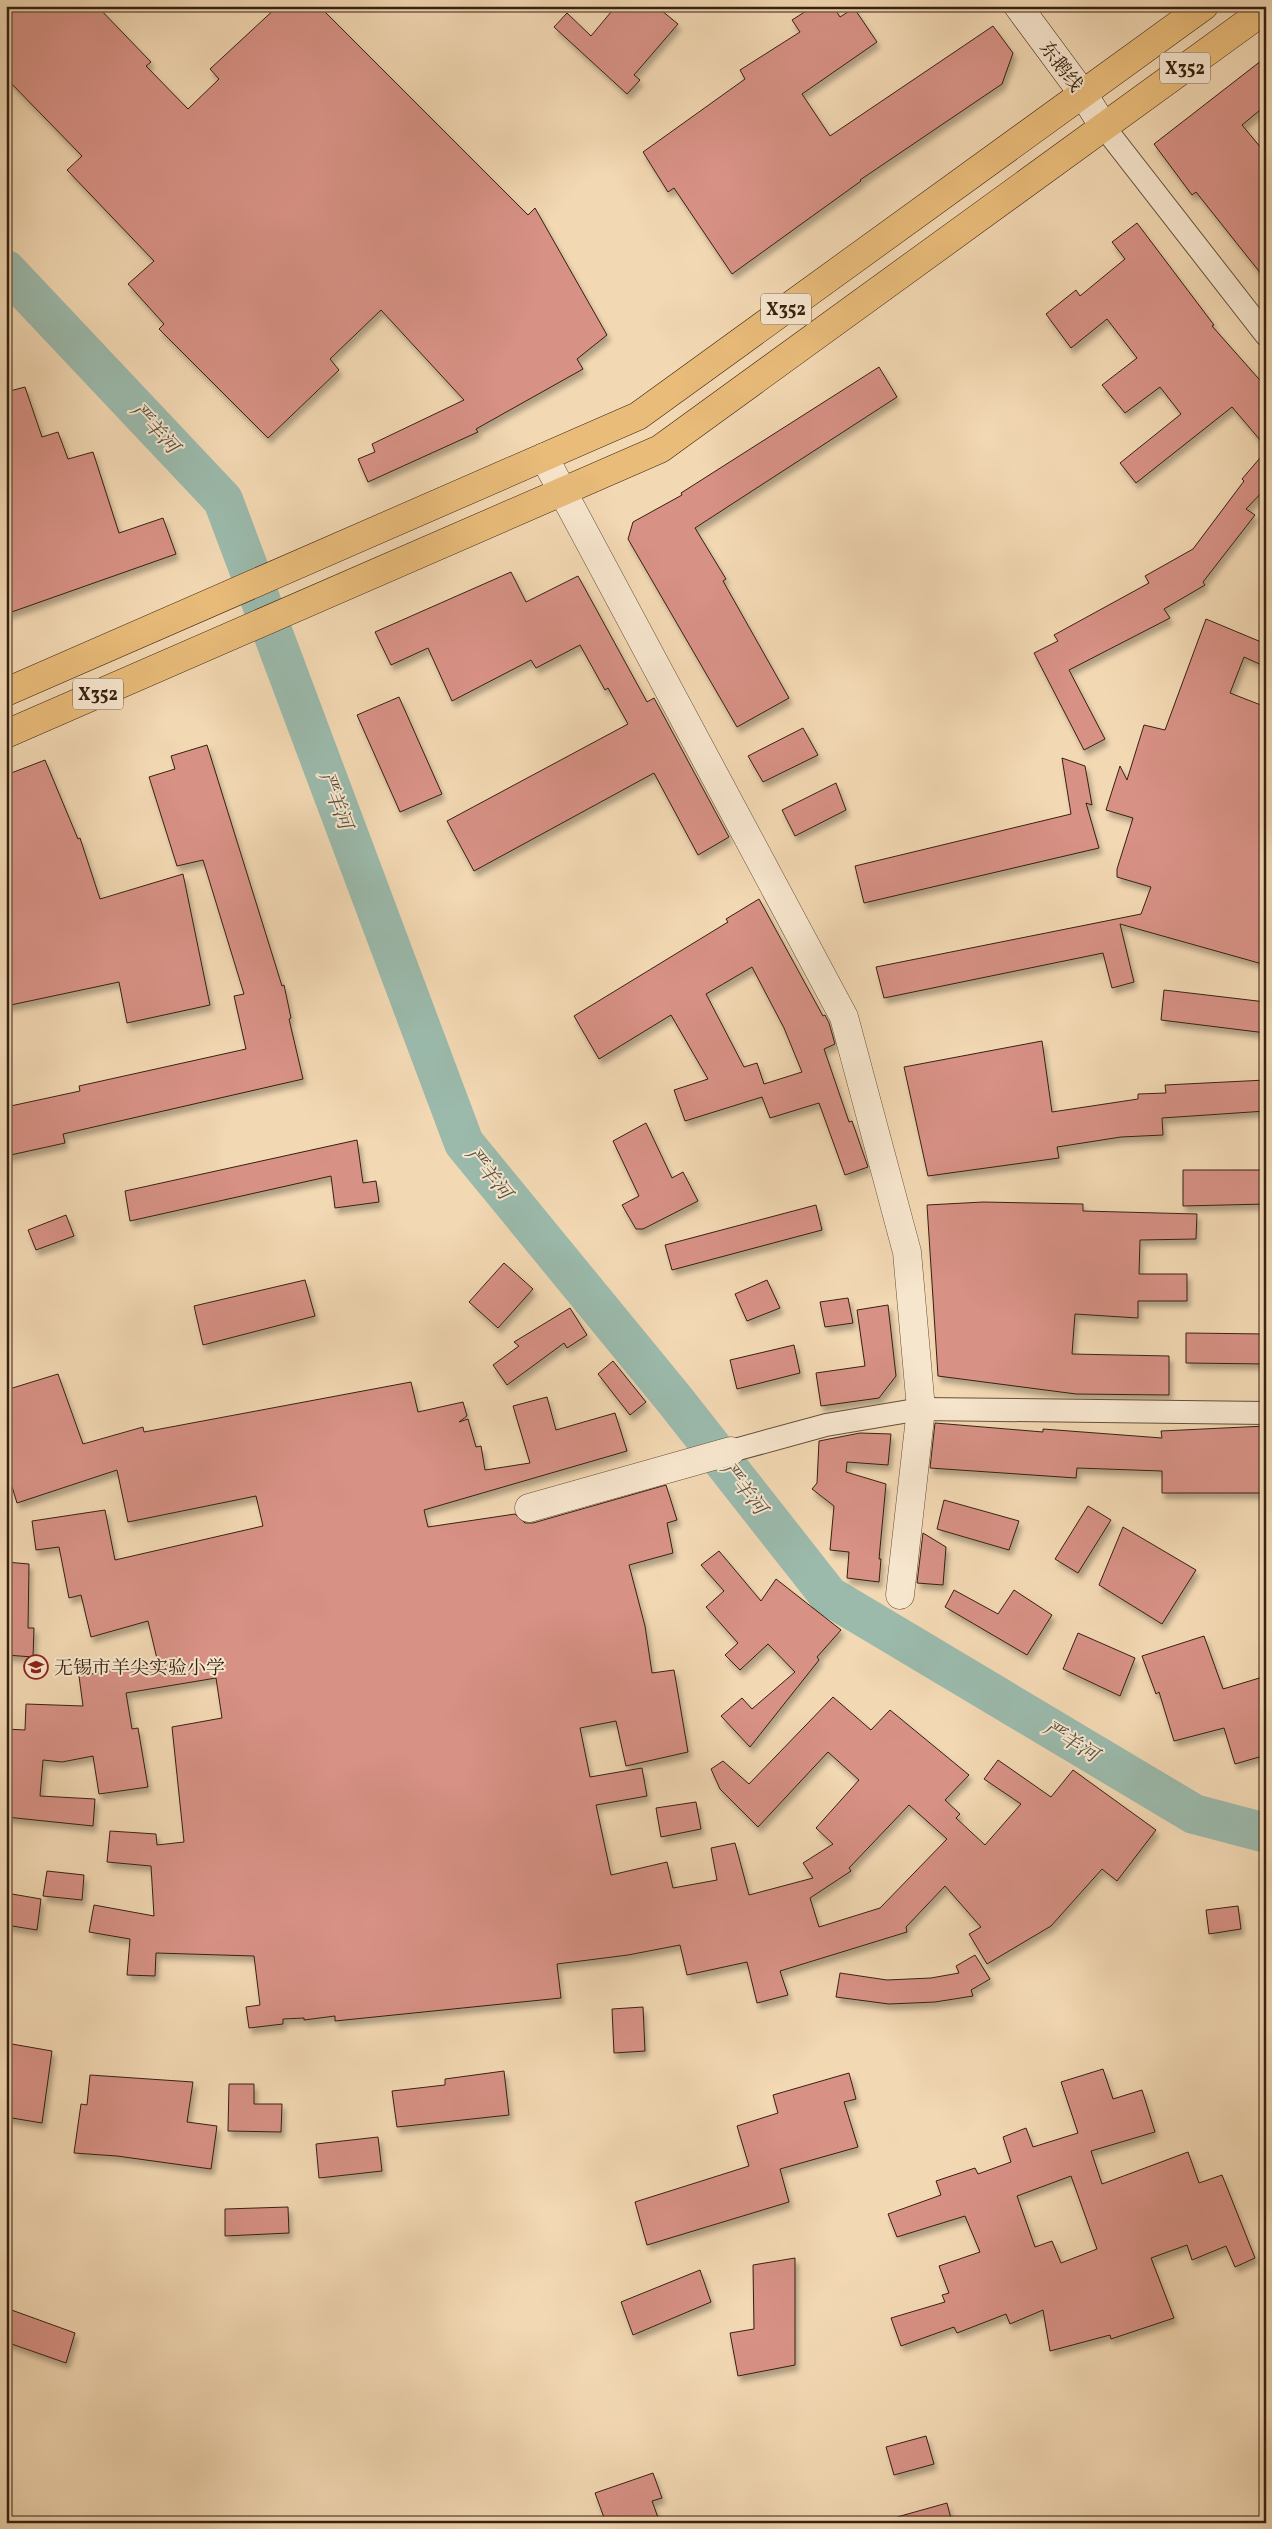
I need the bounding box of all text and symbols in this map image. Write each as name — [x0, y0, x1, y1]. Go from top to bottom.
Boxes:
street label: 东鹅线 — [1033, 37, 1088, 98]
road number: X352 — [1160, 52, 1210, 84]
road number: X352 — [761, 294, 811, 324]
water label: 严羊河 — [123, 398, 186, 463]
road number: X352 — [73, 679, 123, 710]
water label: 严羊河 — [310, 768, 359, 837]
water label: 严羊河 — [458, 1142, 519, 1209]
water label: 严羊河 — [713, 1457, 774, 1524]
school or university icon: 无锡市羊尖实验小学 — [23, 1654, 49, 1680]
place label: 无锡市羊尖实验小学 — [54, 1656, 225, 1682]
water label: 严羊河 — [1037, 1715, 1105, 1772]

